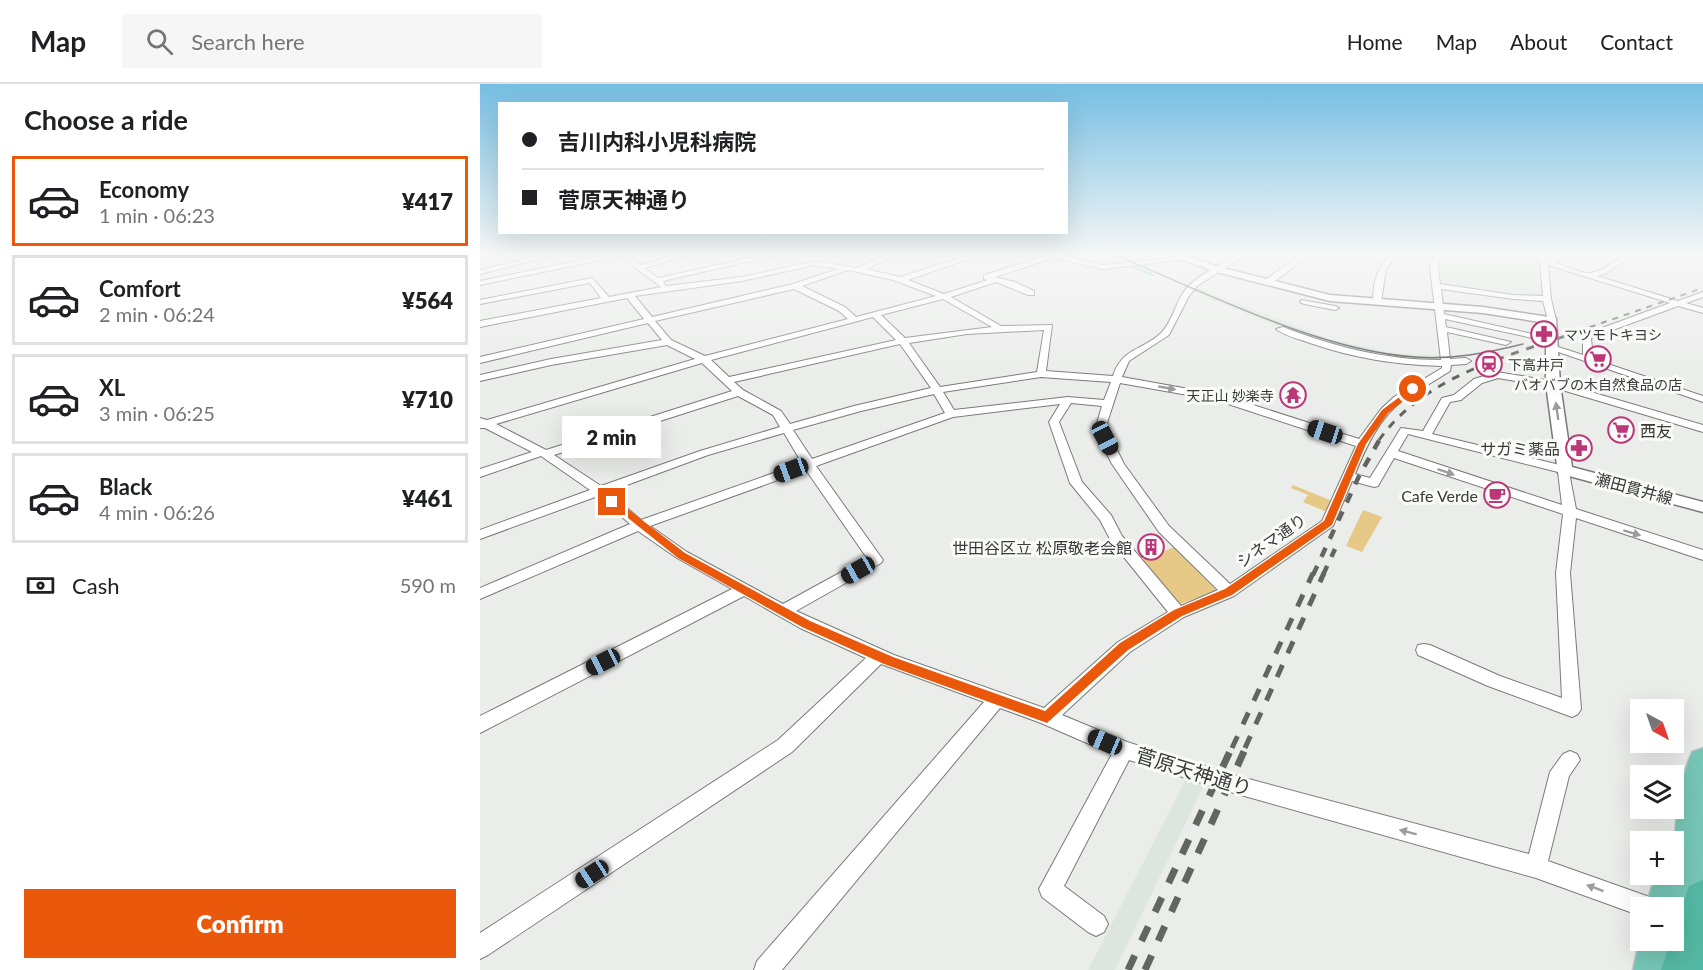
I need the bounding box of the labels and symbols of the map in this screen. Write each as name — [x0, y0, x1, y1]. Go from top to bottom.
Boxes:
pharmacy icon: マツモトキヨシ — [1529, 319, 1559, 349]
place label: マツモトキヨシ — [1564, 326, 1662, 343]
supermarket icon: バオバブの木自然食品の店 — [1583, 344, 1613, 374]
station icon: 下高井戸 — [1474, 349, 1504, 379]
place label: 下高井戸 — [1508, 356, 1564, 373]
route start — [1399, 375, 1426, 402]
place label: バオバブの木自然食品の店 — [1514, 376, 1682, 393]
temple icon: 天正山 妙楽寺 — [1278, 380, 1308, 410]
one-way arrow — [1158, 384, 1177, 393]
place label: 天正山 妙楽寺 — [1186, 387, 1274, 404]
one-way arrow — [1552, 402, 1561, 421]
callout: 2 min — [562, 415, 662, 457]
supermarket icon: 西友 — [1606, 415, 1636, 445]
car — [1089, 418, 1121, 458]
car — [1305, 418, 1345, 446]
place label: 西友 — [1640, 421, 1672, 440]
pharmacy icon: サガミ薬品 — [1564, 433, 1594, 463]
place label: サガミ薬品 — [1480, 439, 1560, 458]
car — [771, 455, 811, 485]
one-way arrow — [1437, 467, 1455, 477]
street label: 瀬田貫井線 — [1593, 468, 1675, 508]
cafe icon: Cafe Verde — [1482, 480, 1512, 510]
place label: Cafe Verde — [1401, 486, 1478, 505]
route end — [598, 488, 625, 515]
street label: シネマ通り — [1233, 509, 1309, 571]
one-way arrow — [1623, 529, 1641, 538]
building icon: 世田谷区立 松原敬老会館 — [1136, 532, 1166, 562]
place label: 世田谷区立 松原敬老会館 — [952, 538, 1132, 557]
car — [838, 553, 878, 587]
car — [583, 646, 623, 678]
north arrow — [1630, 699, 1684, 753]
car — [1085, 727, 1125, 757]
street label: 菅原天神通り — [1133, 742, 1255, 800]
one-way arrow — [1399, 827, 1417, 836]
car — [572, 857, 612, 891]
one-way arrow — [1586, 882, 1604, 892]

